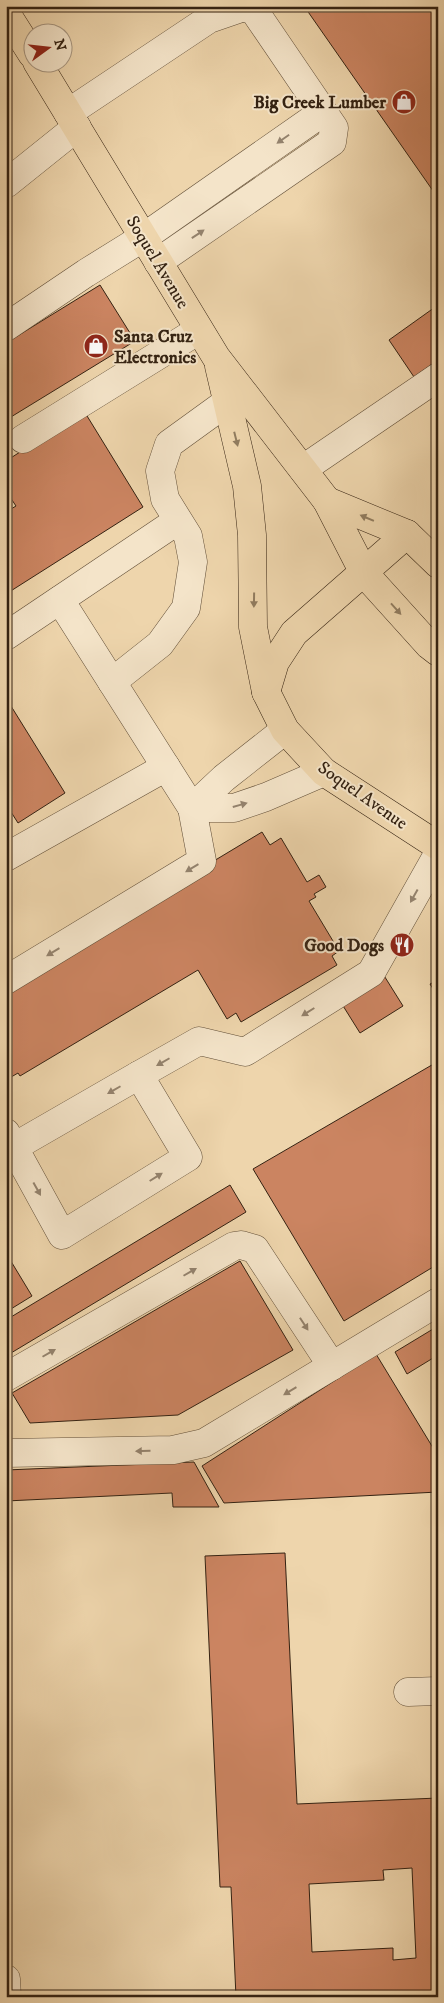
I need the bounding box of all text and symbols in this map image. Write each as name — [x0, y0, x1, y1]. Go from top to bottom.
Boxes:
north arrow — [22, 22, 72, 72]
text: N — [49, 37, 70, 53]
shop icon: Big Creek Lumber — [391, 89, 417, 115]
place label: Big Creek Lumber — [253, 92, 386, 114]
one-way arrow — [276, 134, 290, 144]
street label: Soquel Avenue — [121, 212, 193, 313]
one-way arrow — [192, 230, 205, 239]
place label: Santa Cruz Electronics — [114, 326, 196, 369]
shop icon: Santa Cruz Electronics — [83, 333, 109, 359]
one-way arrow — [232, 431, 240, 446]
one-way arrow — [360, 513, 374, 521]
one-way arrow — [249, 592, 257, 608]
one-way arrow — [391, 603, 402, 616]
street label: Soquel Avenue — [313, 757, 411, 835]
one-way arrow — [233, 801, 248, 809]
one-way arrow — [186, 863, 199, 872]
one-way arrow — [410, 889, 418, 904]
restaurant icon: Good Dogs — [389, 932, 415, 958]
place label: Good Dogs — [304, 935, 384, 957]
one-way arrow — [47, 947, 60, 956]
one-way arrow — [301, 1008, 314, 1017]
one-way arrow — [157, 1057, 170, 1066]
one-way arrow — [106, 1086, 121, 1094]
one-way arrow — [150, 1173, 163, 1182]
one-way arrow — [33, 1182, 41, 1197]
one-way arrow — [182, 1268, 197, 1276]
one-way arrow — [299, 1317, 309, 1331]
one-way arrow — [42, 1348, 55, 1357]
one-way arrow — [284, 1387, 297, 1396]
one-way arrow — [135, 1447, 151, 1455]

